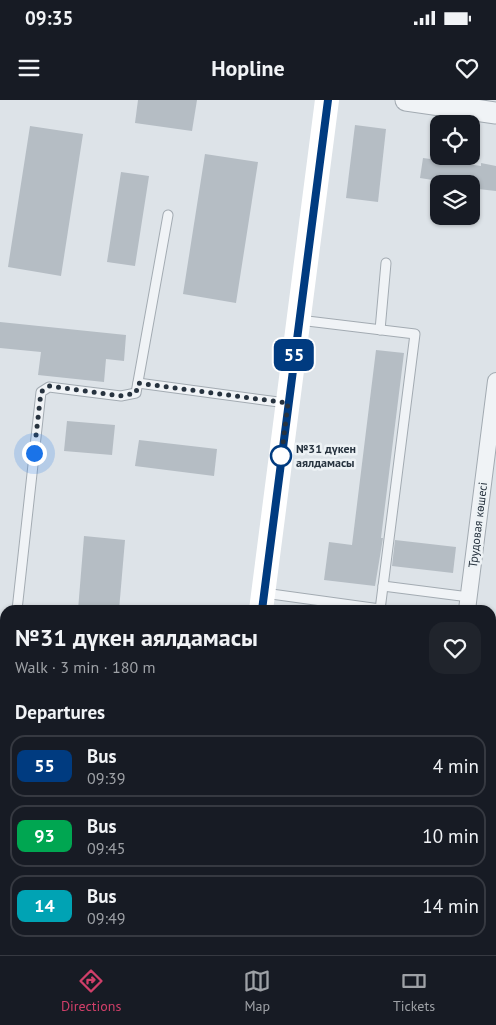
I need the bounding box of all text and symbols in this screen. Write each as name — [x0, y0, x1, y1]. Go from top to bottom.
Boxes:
text: 09:35 — [25, 6, 73, 30]
icon: menu — [15, 54, 43, 82]
text: Hopline — [211, 54, 285, 82]
icon: heart — [453, 54, 481, 82]
map controls — [430, 115, 480, 225]
button: locate — [430, 115, 480, 165]
button: layers — [430, 175, 480, 225]
line badge: 55 — [272, 339, 316, 371]
text: 55 — [284, 343, 304, 366]
your location — [22, 441, 47, 466]
place label: №31 дүкен аялдамасы — [296, 441, 356, 470]
marker: №31 дүкен аялдамасы — [270, 445, 292, 467]
street label: Трудовая көшесі — [465, 481, 490, 569]
text: №31 дүкен аялдамасы — [15, 622, 258, 653]
button: heart — [429, 622, 481, 674]
text: Walk · 3 min · 180 m — [15, 657, 155, 677]
text: Departures — [15, 700, 105, 724]
text: Bus — [87, 744, 116, 768]
text: 55 — [34, 754, 55, 777]
text: 4 min — [433, 754, 479, 778]
text: 09:39 — [87, 768, 125, 788]
text: Bus — [87, 814, 116, 838]
text: 93 — [34, 824, 55, 847]
text: 10 min — [422, 824, 479, 848]
text: 09:45 — [87, 838, 125, 858]
text: Bus — [87, 884, 116, 908]
text: 14 — [34, 894, 55, 917]
text: 14 min — [422, 894, 479, 918]
text: 09:49 — [87, 908, 125, 928]
tab: Directions — [61, 967, 121, 1015]
tab: Map — [243, 967, 271, 1015]
tab: Tickets — [393, 967, 435, 1015]

